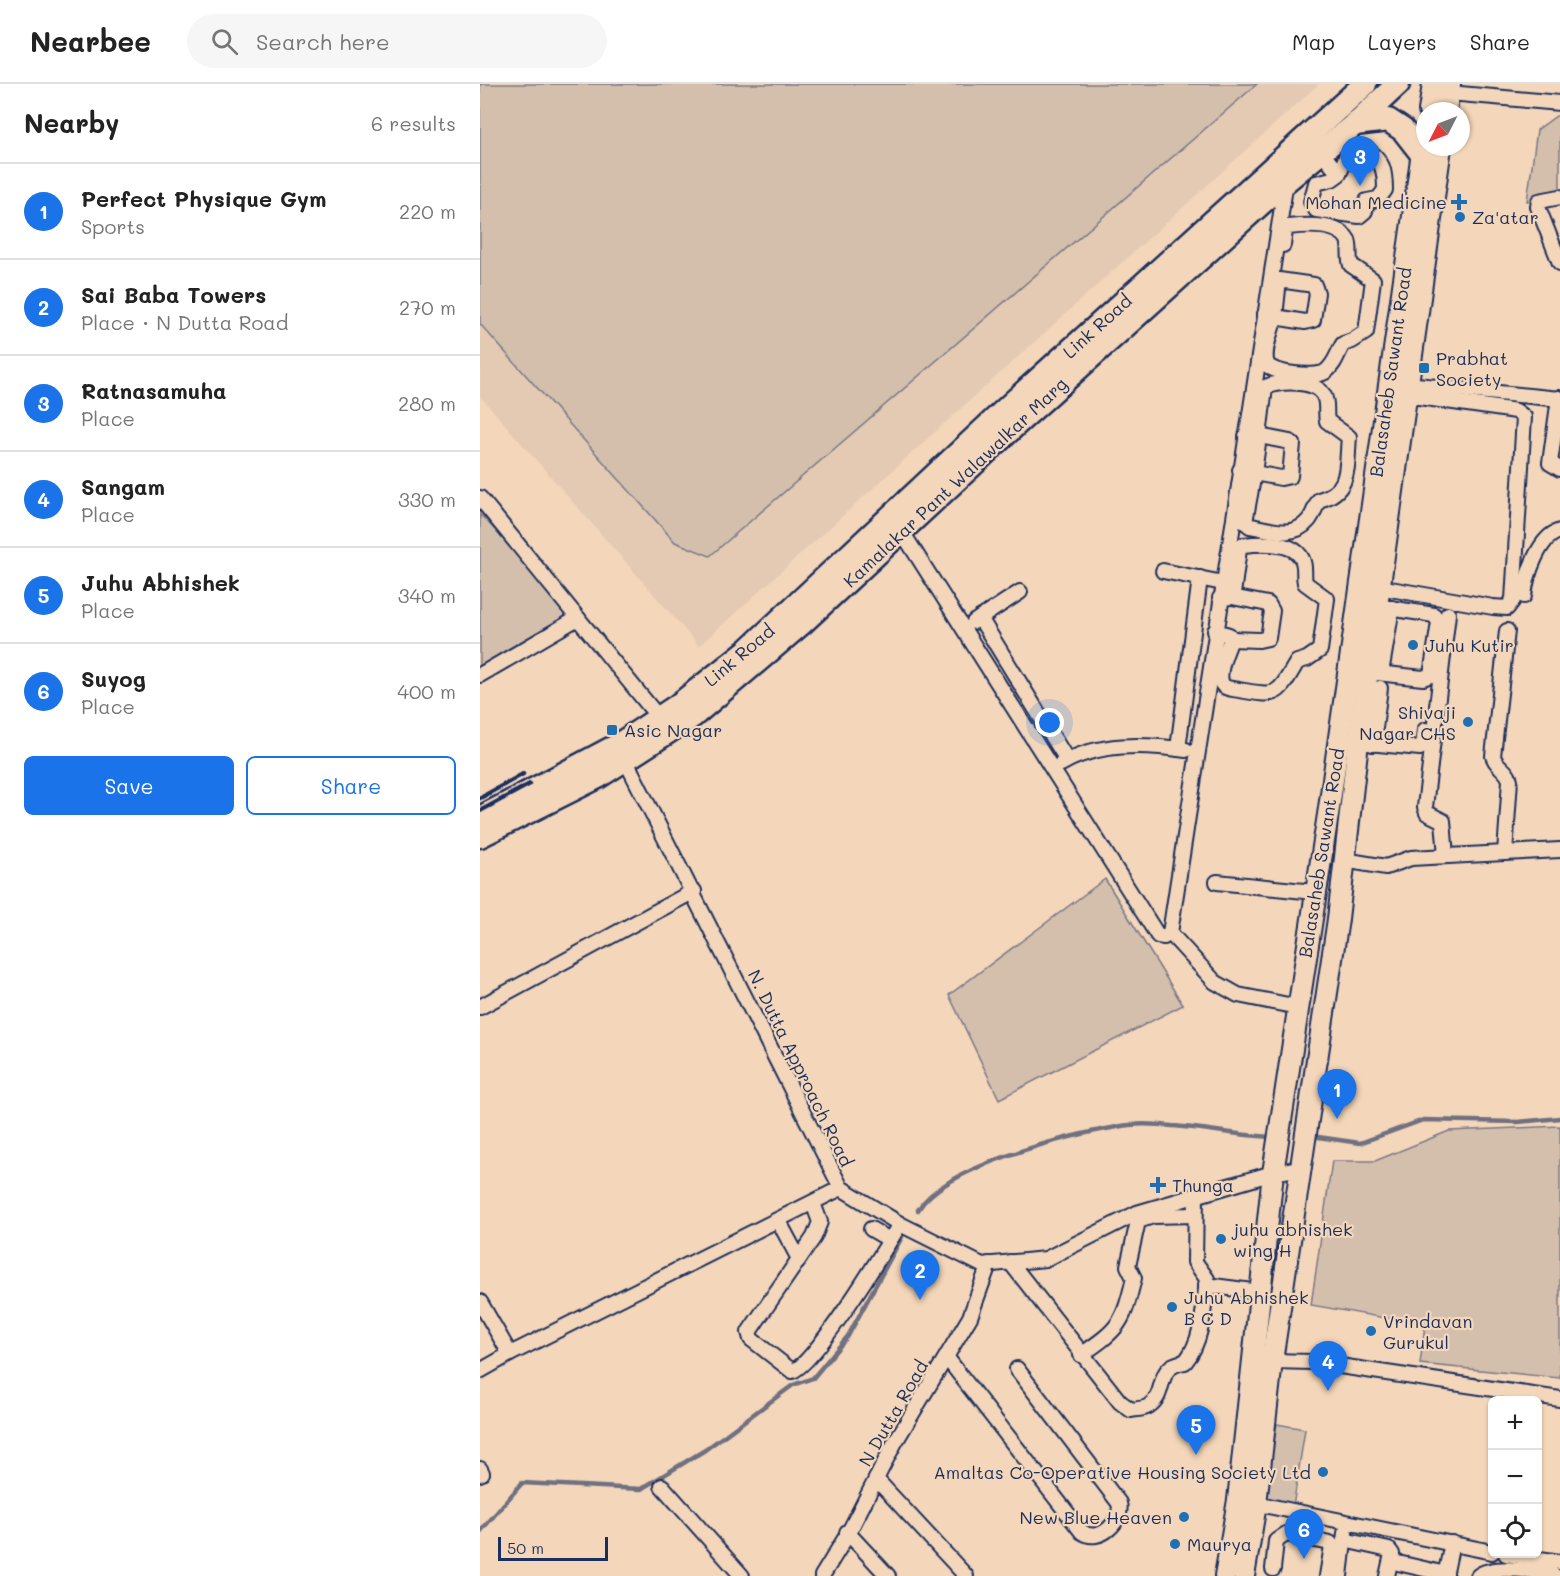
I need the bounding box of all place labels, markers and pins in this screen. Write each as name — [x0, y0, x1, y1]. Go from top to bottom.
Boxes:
pin: 3 — [1340, 136, 1380, 186]
place label: Mohan Medicine — [1305, 190, 1447, 214]
marker: Mohan Medicine — [1452, 195, 1466, 209]
place label: Za'atar — [1472, 205, 1539, 229]
marker: Za'atar — [1453, 210, 1467, 224]
place label: Prabhat Society — [1436, 346, 1508, 391]
marker: Prabhat Society — [1417, 361, 1431, 375]
place label: Juhu Kutir — [1425, 633, 1514, 657]
marker: Juhu Kutir — [1406, 638, 1420, 652]
place label: Shivaji Nagar CHS — [1359, 700, 1456, 745]
marker: Shivaji Nagar CHS — [1461, 715, 1475, 729]
place label: Asic Nagar — [624, 718, 722, 742]
marker: Asic Nagar — [605, 723, 619, 737]
pin: 1 — [1318, 1070, 1356, 1119]
place label: Thunga — [1172, 1173, 1234, 1197]
marker: Thunga — [1149, 1176, 1167, 1194]
place label: juhu abhishek wing H — [1231, 1217, 1353, 1262]
marker: juhu abhishek wing H — [1214, 1232, 1228, 1246]
pin: 2 — [900, 1250, 940, 1300]
place label: Juhu Abhishek B C D — [1184, 1285, 1309, 1330]
marker: Juhu Abhishek B C D — [1165, 1300, 1179, 1314]
place label: Vrindavan Gurukul — [1383, 1309, 1472, 1354]
marker: Vrindavan Gurukul — [1364, 1324, 1378, 1338]
pin: 4 — [1308, 1342, 1348, 1391]
pin: 5 — [1176, 1406, 1216, 1455]
place label: Amaltas Co-Operative Housing Society Ltd — [933, 1460, 1311, 1484]
marker: Amaltas Co-Operative Housing Society Ltd — [1316, 1465, 1330, 1479]
place label: New Blue Heaven — [1020, 1505, 1172, 1529]
marker: New Blue Heaven — [1177, 1510, 1191, 1524]
pin: 6 — [1284, 1510, 1324, 1559]
place label: Maurya — [1187, 1532, 1252, 1556]
marker: Maurya — [1168, 1537, 1182, 1551]

